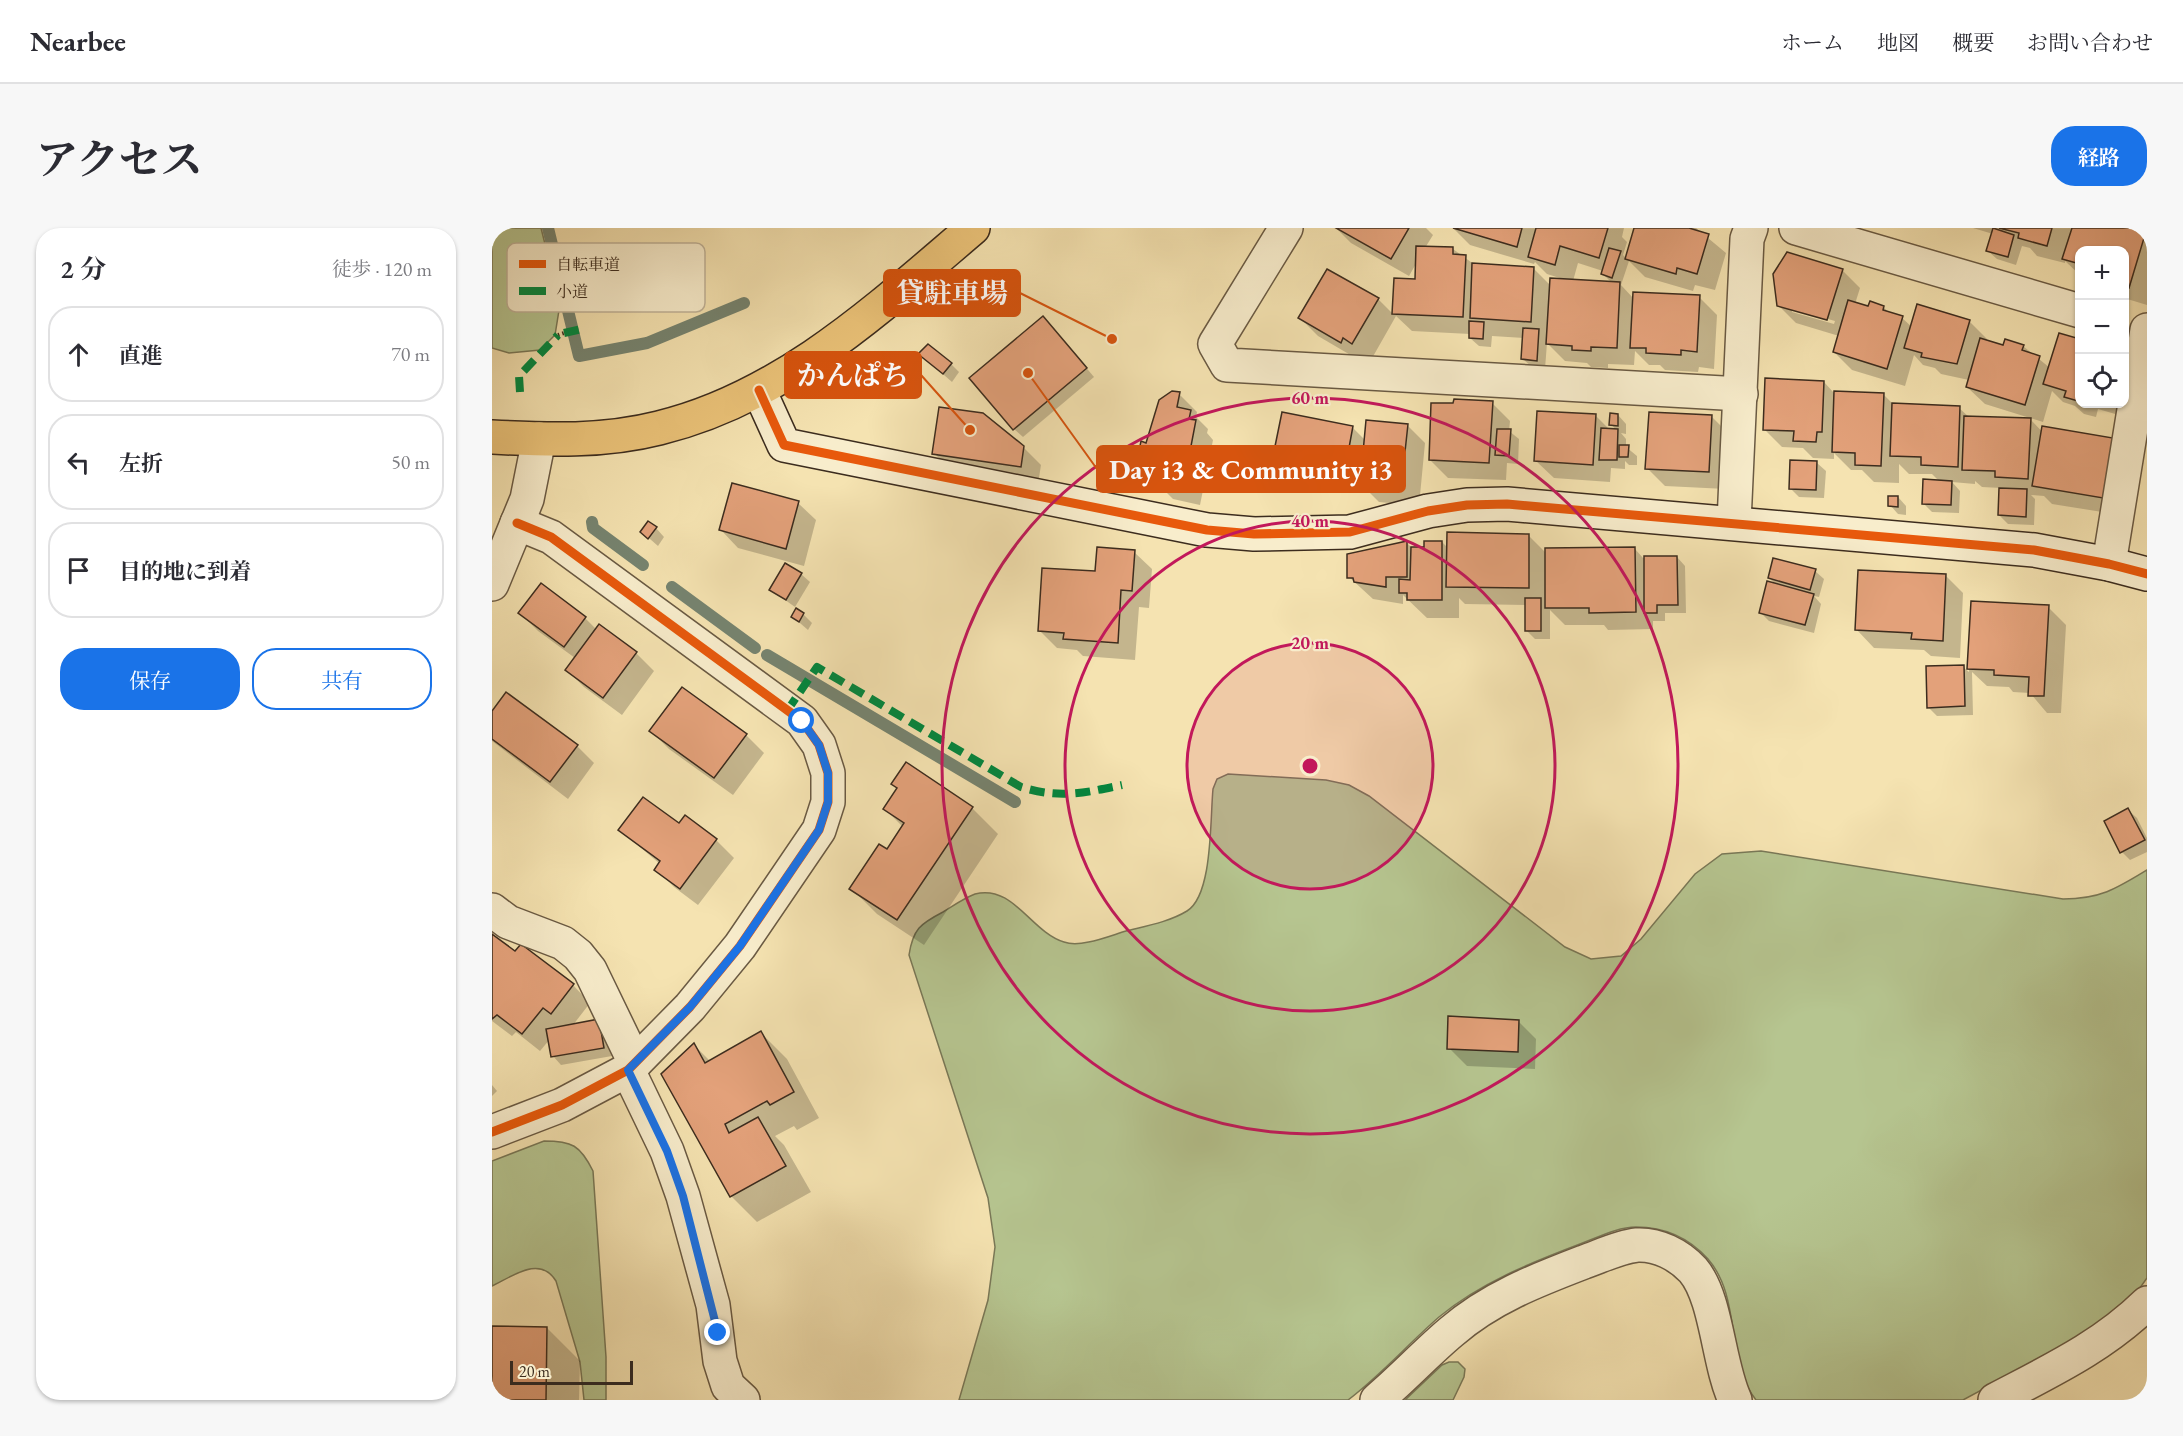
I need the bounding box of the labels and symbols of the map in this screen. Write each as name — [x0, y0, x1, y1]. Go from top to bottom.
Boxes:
legend — [507, 243, 705, 312]
text: 自転車道 — [556, 254, 620, 275]
callout: 貸駐車場 — [884, 270, 1020, 316]
text: 貸駐車場 — [896, 275, 1008, 311]
text: 小道 — [556, 281, 588, 302]
callout: かんぱち — [785, 352, 921, 398]
text: かんぱち — [797, 357, 909, 393]
text: 60 m — [1291, 386, 1329, 409]
callout: Day i3 & Community i3 — [1097, 446, 1405, 492]
text: Day i3 & Community i3 — [1109, 451, 1393, 487]
text: 40 m — [1291, 509, 1329, 532]
text: 20 m — [1291, 631, 1329, 654]
route start — [788, 707, 814, 733]
centre of rings — [1300, 756, 1320, 776]
route end — [704, 1319, 730, 1345]
scale bar — [510, 1358, 633, 1386]

